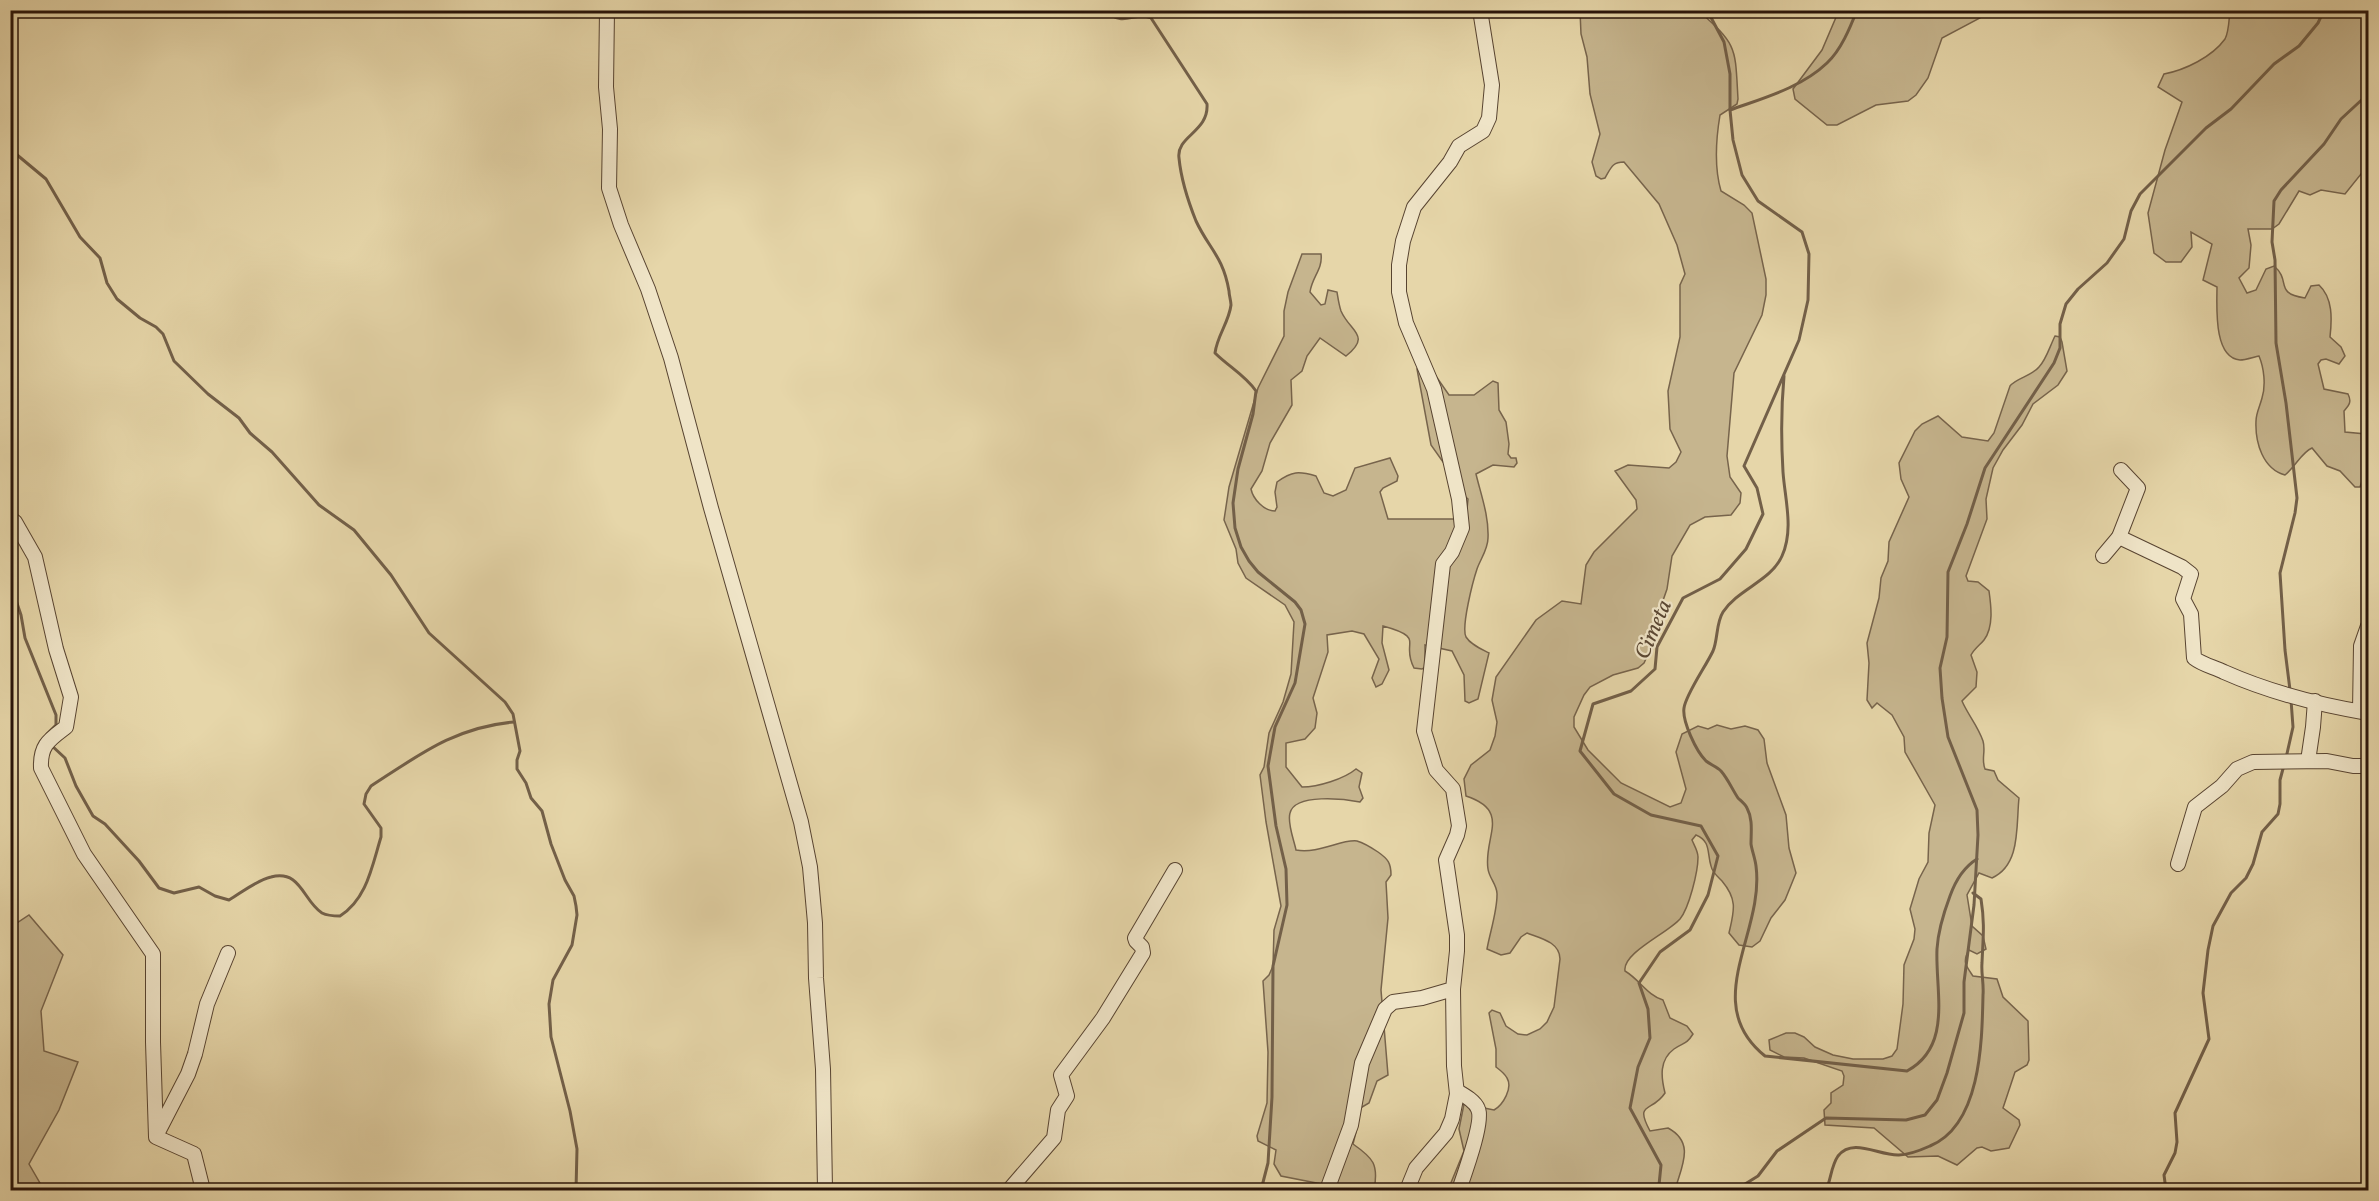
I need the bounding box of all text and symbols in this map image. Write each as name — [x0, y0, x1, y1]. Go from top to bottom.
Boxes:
water label: Cimeta — [1628, 595, 1681, 665]

